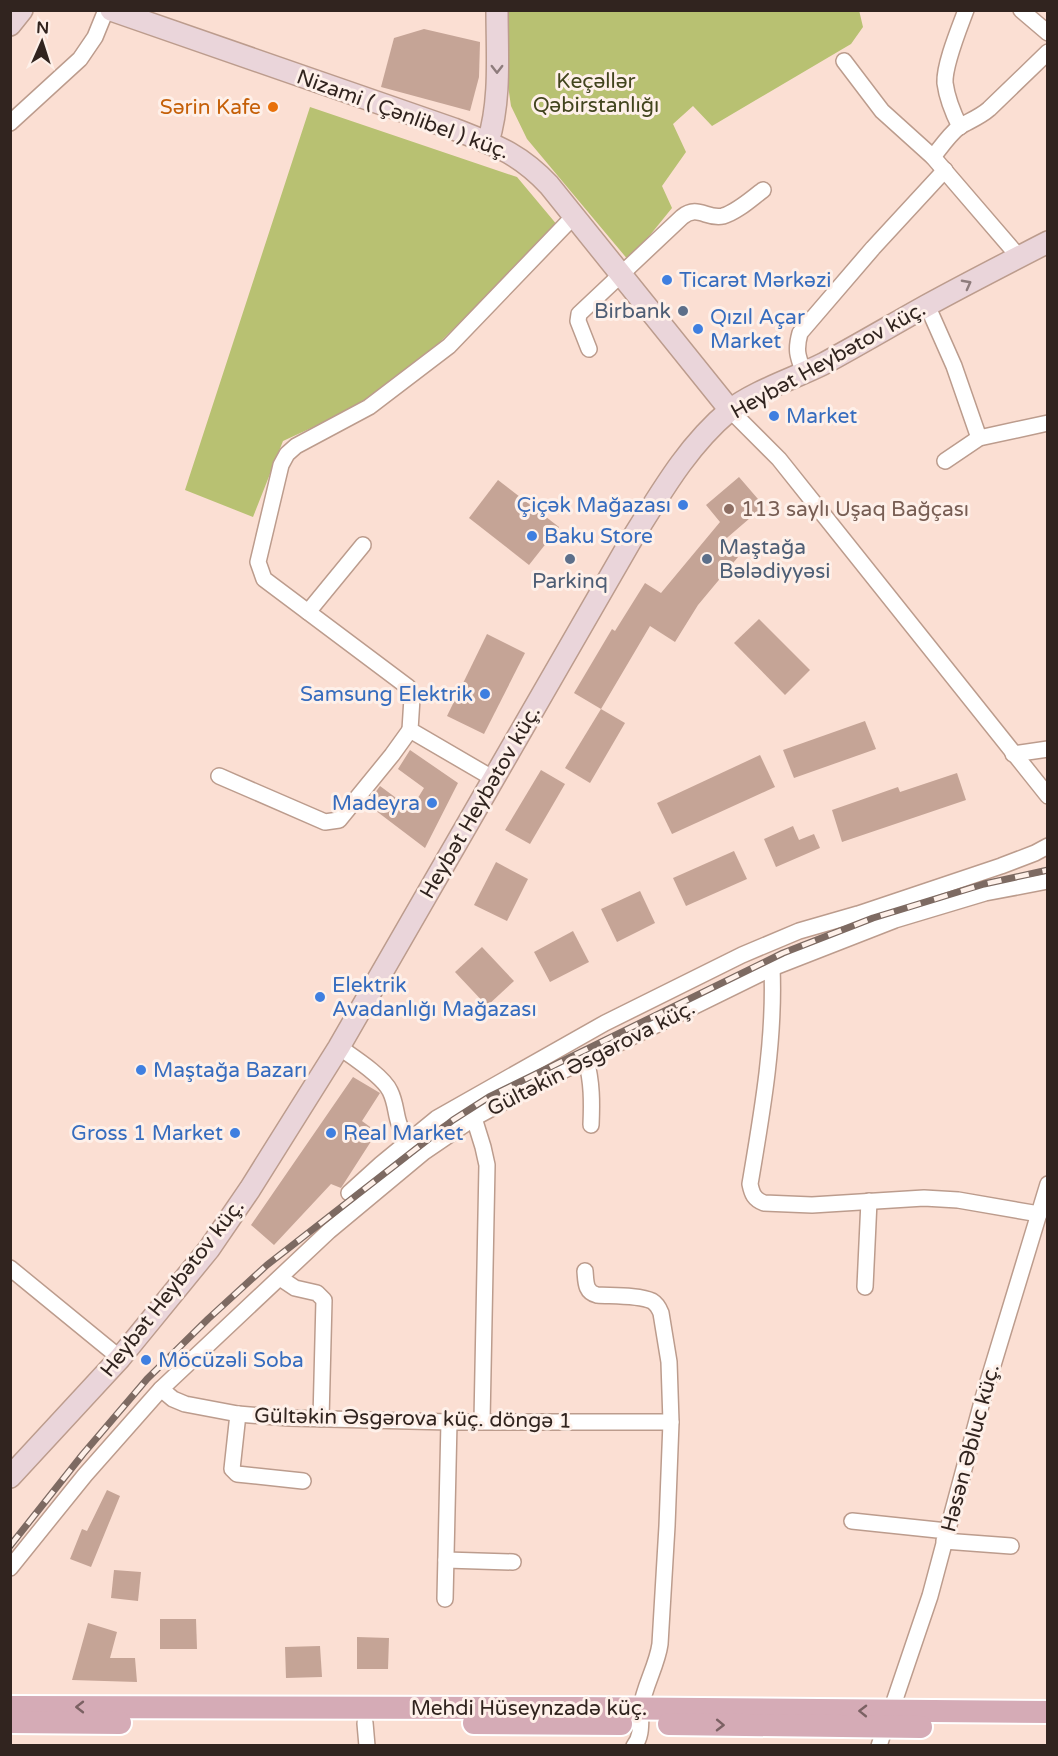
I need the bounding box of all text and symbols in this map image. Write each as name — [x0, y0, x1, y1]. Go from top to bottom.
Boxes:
north arrow — [12, 12, 72, 72]
text: N — [36, 18, 50, 38]
street label: Nizami ( Çənlibel ) küç. — [293, 64, 512, 165]
one-way arrow — [491, 64, 503, 73]
park label: Keçəllər Qəbirstanlığı — [533, 69, 659, 118]
place label: Sərin Kafe — [160, 95, 261, 120]
marker: Sərin Kafe — [266, 100, 280, 114]
place label: Ticarət Mərkəzi — [679, 268, 832, 293]
marker: Ticarət Mərkəzi — [660, 273, 674, 287]
one-way arrow — [961, 280, 971, 291]
street label: Heybət Heybətov küç. — [726, 296, 930, 424]
place label: Birbank — [594, 299, 671, 324]
marker: Birbank — [676, 304, 690, 318]
place label: Qızıl Açar Market — [710, 305, 805, 354]
marker: Qızıl Açar Market — [691, 322, 705, 336]
place label: Market — [786, 404, 857, 429]
marker: Market — [767, 409, 781, 423]
place label: Çiçək Mağazası — [517, 493, 671, 518]
place label: 113 saylı Uşaq Bağçası — [741, 497, 969, 522]
marker: Çiçək Mağazası — [676, 498, 690, 512]
marker: 113 saylı Uşaq Bağçası — [722, 502, 736, 516]
place label: Baku Store — [544, 524, 653, 549]
marker: Baku Store — [525, 529, 539, 543]
place label: Maştağa Bələdiyyəsi — [719, 535, 831, 584]
marker: Parkinq — [563, 552, 577, 566]
marker: Maştağa Bələdiyyəsi — [700, 552, 714, 566]
place label: Parkinq — [532, 569, 608, 594]
place label: Samsung Elektrik — [300, 682, 473, 707]
marker: Samsung Elektrik — [478, 687, 492, 701]
street label: Heybət Heybətov küç. — [415, 701, 546, 903]
place label: Madeyra — [332, 791, 420, 816]
marker: Madeyra — [425, 796, 439, 810]
place label: Elektrik Avadanlığı Mağazası — [332, 973, 537, 1022]
marker: Elektrik Avadanlığı Mağazası — [313, 990, 327, 1004]
street label: Gültəkin Əsgərova küç. — [483, 995, 699, 1122]
place label: Maştağa Bazarı — [153, 1058, 307, 1083]
marker: Maştağa Bazarı — [134, 1063, 148, 1077]
place label: Gross 1 Market — [71, 1121, 223, 1146]
place label: Real Market — [343, 1121, 464, 1146]
marker: Gross 1 Market — [228, 1126, 242, 1140]
marker: Real Market — [324, 1126, 338, 1140]
street label: Heybət Heybətov küç. — [95, 1194, 250, 1382]
place label: Möcüzəli Soba — [158, 1348, 304, 1373]
marker: Möcüzəli Soba — [139, 1353, 153, 1367]
street label: Həsən Əbluc küç. — [936, 1361, 1005, 1535]
street label: Gültəkin Əsgərova küç. döngə 1 — [254, 1403, 572, 1434]
street label: Mehdi Hüseynzadə küç. — [411, 1696, 647, 1721]
one-way arrow — [76, 1701, 85, 1713]
one-way arrow — [859, 1705, 868, 1717]
one-way arrow — [715, 1719, 724, 1731]

